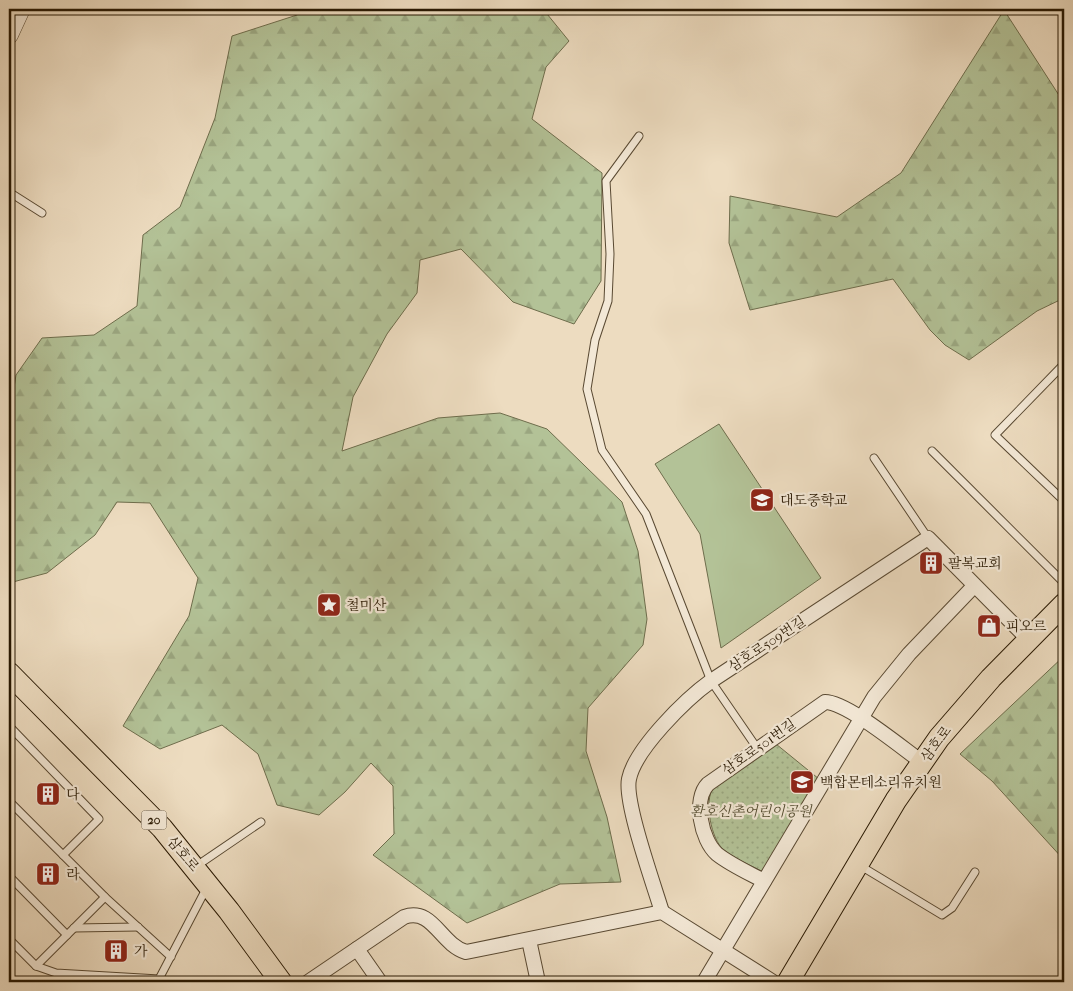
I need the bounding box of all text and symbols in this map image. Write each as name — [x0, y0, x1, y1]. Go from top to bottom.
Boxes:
school or university icon: 대도중학교 — [749, 487, 775, 513]
place label: 대도중학교 — [780, 492, 848, 509]
building icon: 팔복교회 — [918, 550, 944, 576]
place label: 팔복교회 — [948, 555, 1002, 572]
place icon: 철미산 — [316, 592, 342, 618]
place label: 철미산 — [346, 597, 387, 614]
street label: 삼호로509번길 — [725, 613, 809, 675]
shop icon: 피오르 — [976, 613, 1002, 639]
place label: 피오르 — [1006, 618, 1047, 635]
street label: 삼호로501번길 — [719, 715, 799, 779]
street label: 삼호로 — [917, 722, 955, 765]
school or university icon: 백합몬테소리유치원 — [789, 769, 815, 795]
place label: 백합몬테소리유치원 — [820, 774, 942, 791]
building icon: 다 — [35, 781, 61, 807]
place label: 다 — [66, 786, 80, 803]
park label: 환호신촌어린이공원 — [690, 803, 813, 820]
road number: 20 — [142, 810, 166, 830]
street label: 삼호로 — [163, 833, 203, 875]
building icon: 라 — [35, 861, 61, 887]
place label: 라 — [66, 866, 80, 883]
building icon: 가 — [103, 938, 129, 964]
place label: 가 — [134, 943, 148, 960]

